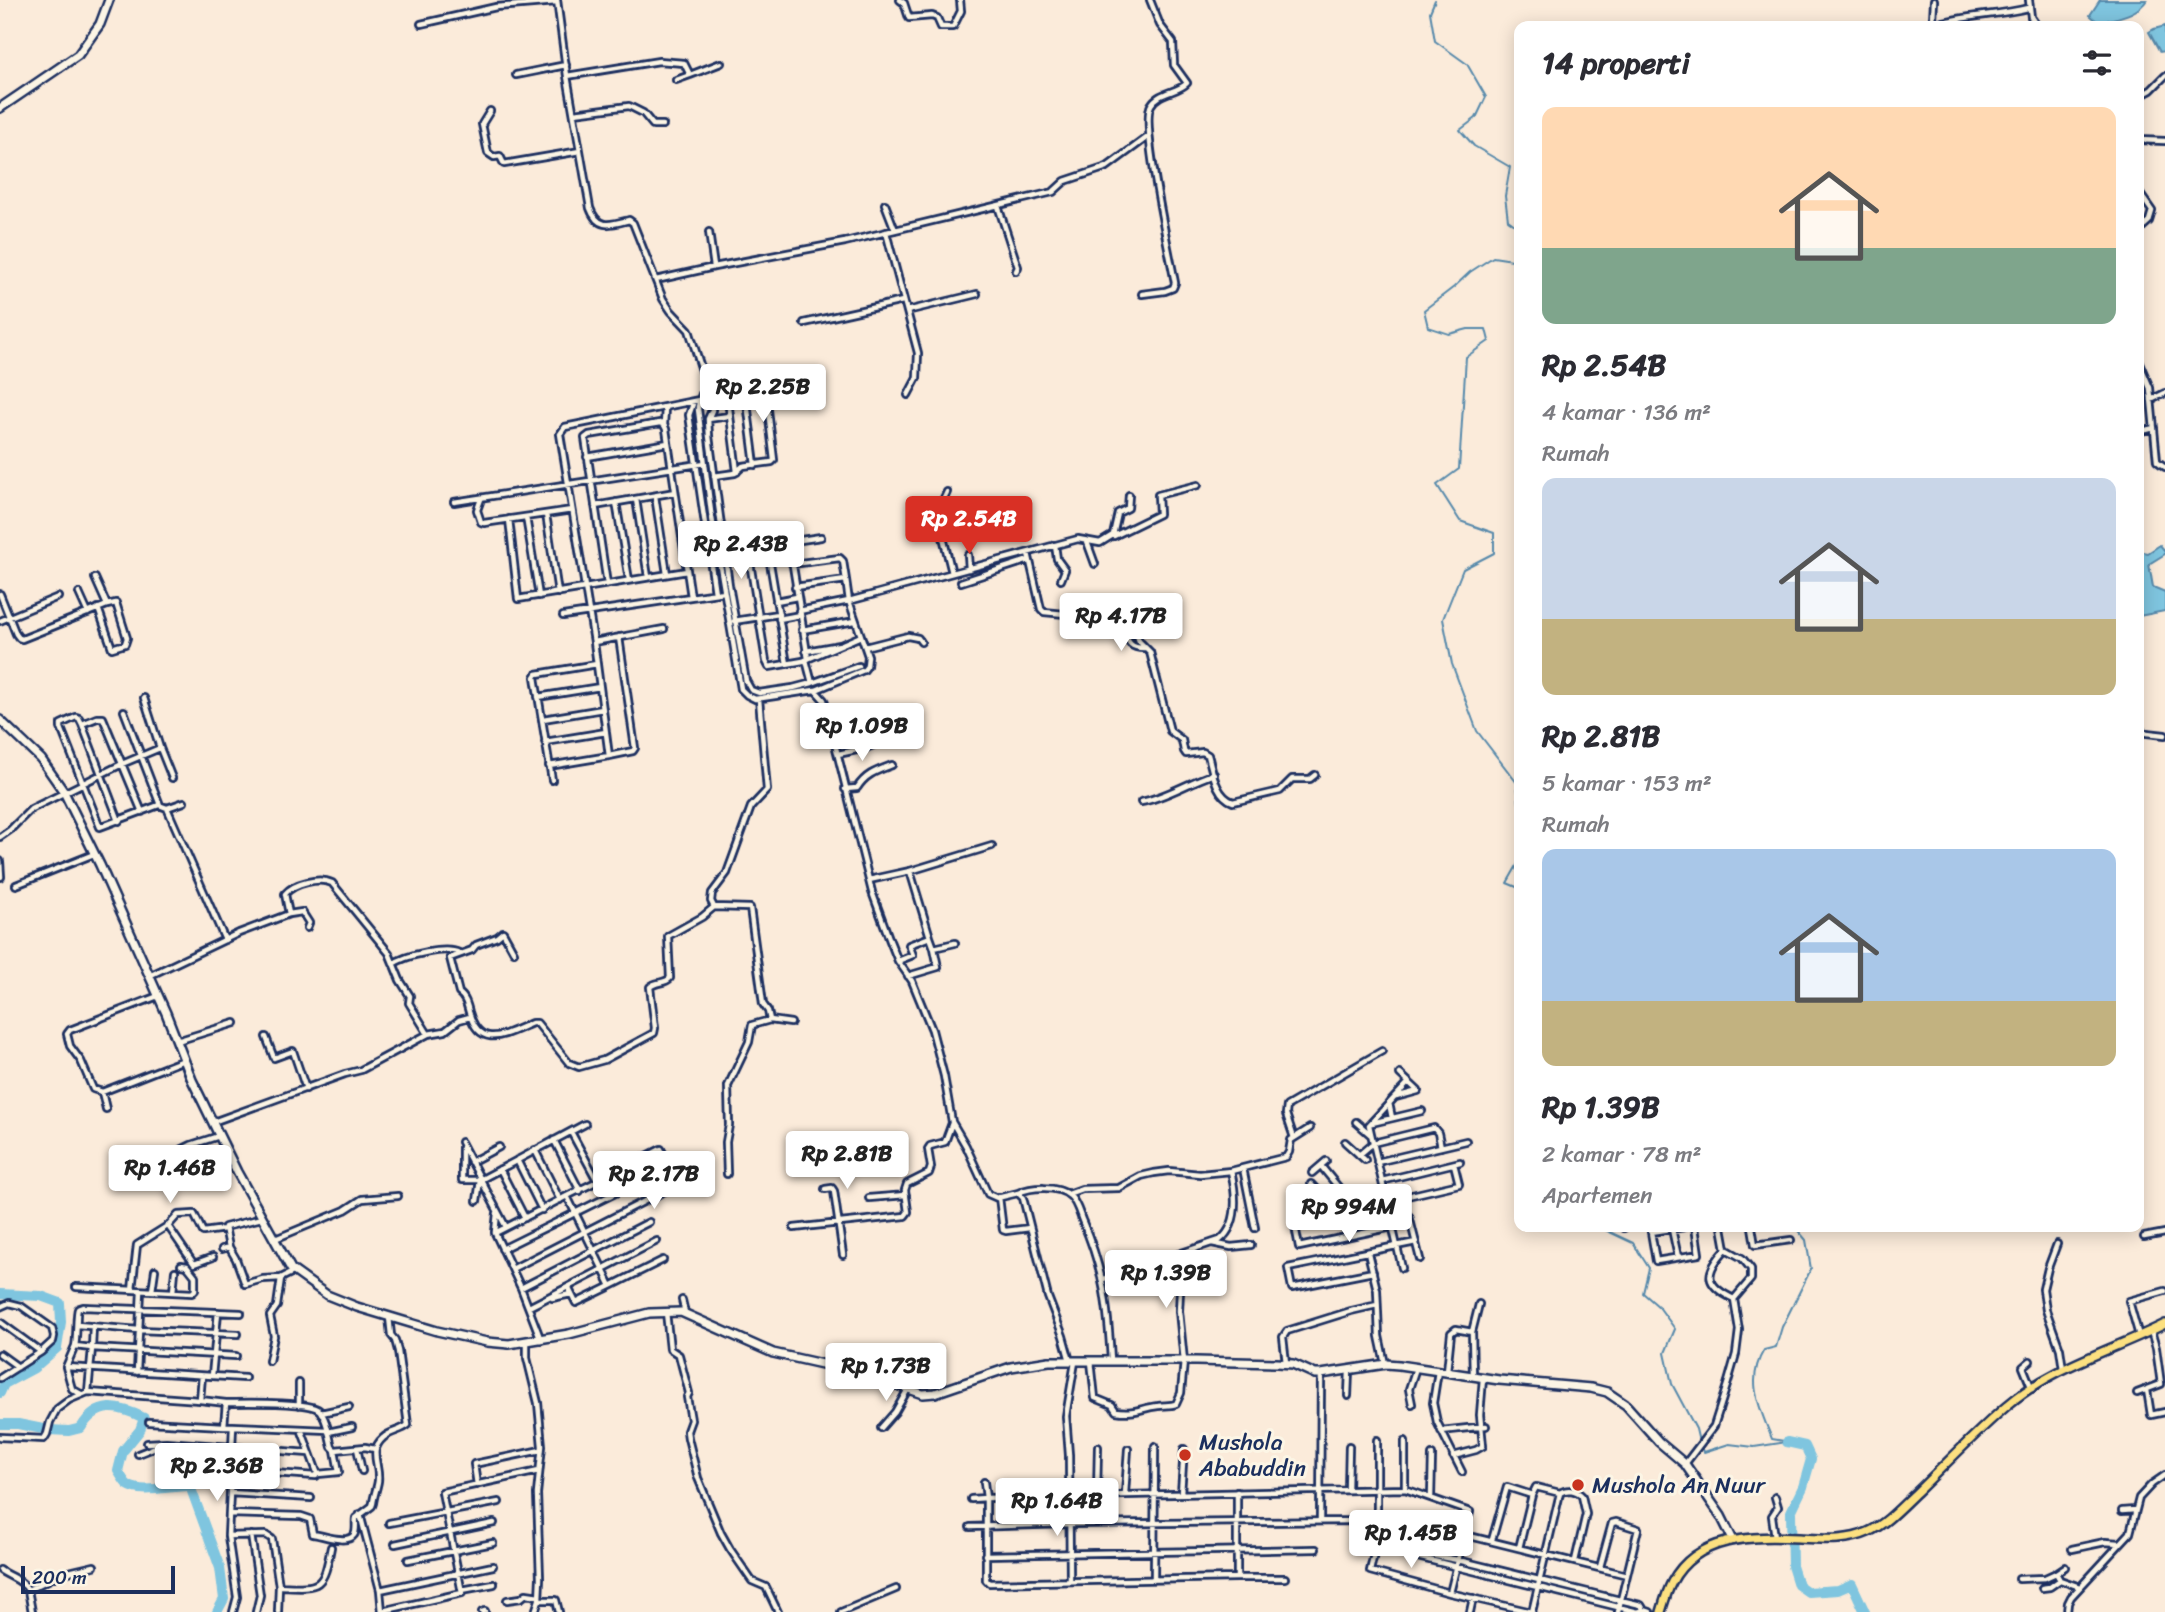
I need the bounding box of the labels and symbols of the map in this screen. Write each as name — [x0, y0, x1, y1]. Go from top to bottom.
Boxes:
pin: Rp 2.25B — [691, 364, 835, 424]
pin: Rp 2.54B — [897, 496, 1041, 556]
pin: Rp 2.43B — [669, 522, 813, 581]
pin: Rp 4.17B — [1049, 594, 1193, 653]
pin: Rp 1.09B — [790, 704, 934, 763]
pin: Rp 2.81B — [775, 1132, 919, 1191]
pin: Rp 1.46B — [98, 1146, 242, 1205]
pin: Rp 2.17B — [582, 1152, 726, 1211]
pin: Rp 994M — [1284, 1184, 1414, 1244]
pin: Rp 1.39B — [1094, 1250, 1238, 1310]
pin: Rp 1.73B — [814, 1344, 958, 1403]
place label: Mushola Ababuddin — [1198, 1422, 1306, 1489]
pin: Rp 2.36B — [145, 1444, 289, 1503]
marker: Mushola Ababuddin — [1177, 1447, 1193, 1463]
place label: Mushola An Nuur — [1592, 1465, 1767, 1506]
marker: Mushola An Nuur — [1570, 1477, 1586, 1493]
pin: Rp 1.64B — [985, 1478, 1129, 1538]
pin: Rp 1.45B — [1339, 1510, 1483, 1570]
scale bar — [21, 1563, 175, 1595]

